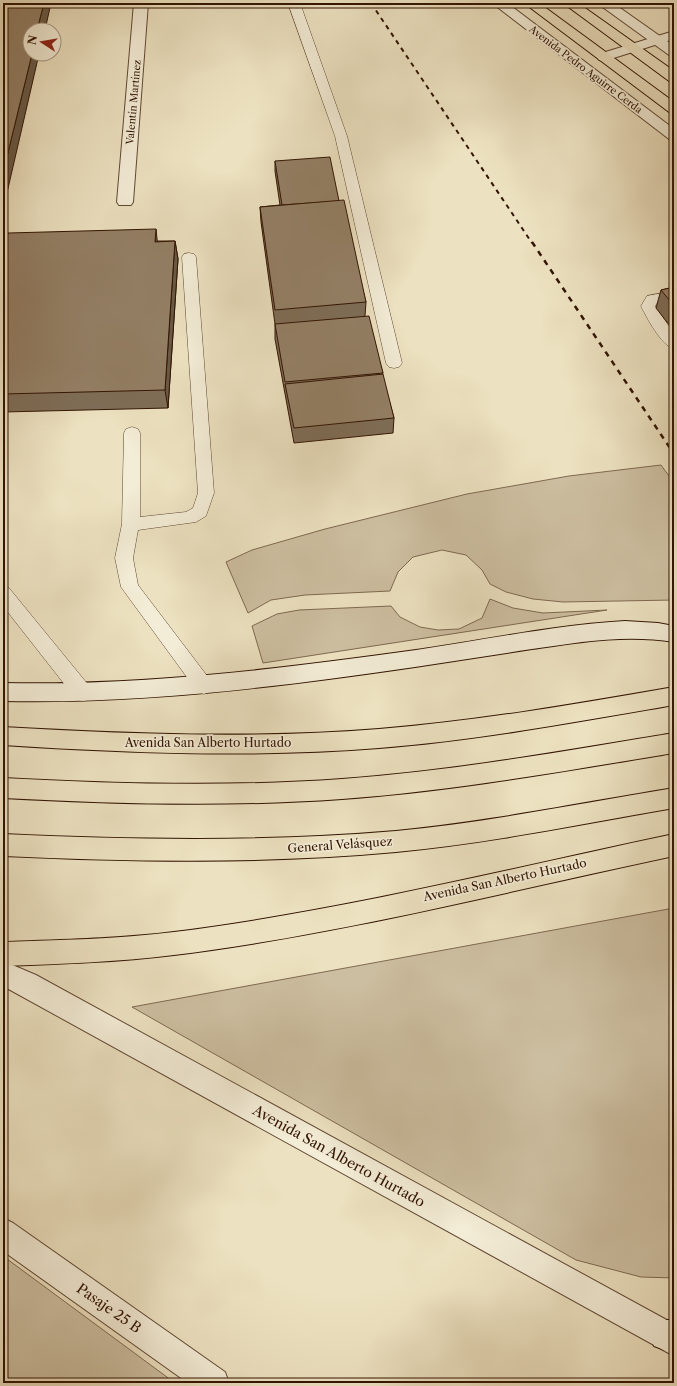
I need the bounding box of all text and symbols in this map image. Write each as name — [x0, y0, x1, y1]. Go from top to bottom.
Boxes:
north arrow — [22, 22, 62, 62]
street label: Avenida Pedro Aguirre Cerda — [526, 22, 645, 117]
text: N — [24, 33, 40, 46]
street label: Valentín Martínez — [123, 59, 144, 146]
street label: Avenida San Alberto Hurtado — [124, 735, 291, 750]
street label: General Velásquez — [287, 833, 393, 856]
street label: Avenida San Alberto Hurtado — [421, 855, 588, 904]
street label: Avenida San Alberto Hurtado — [249, 1101, 428, 1211]
street label: Pasaje 25 B — [73, 1279, 145, 1337]

